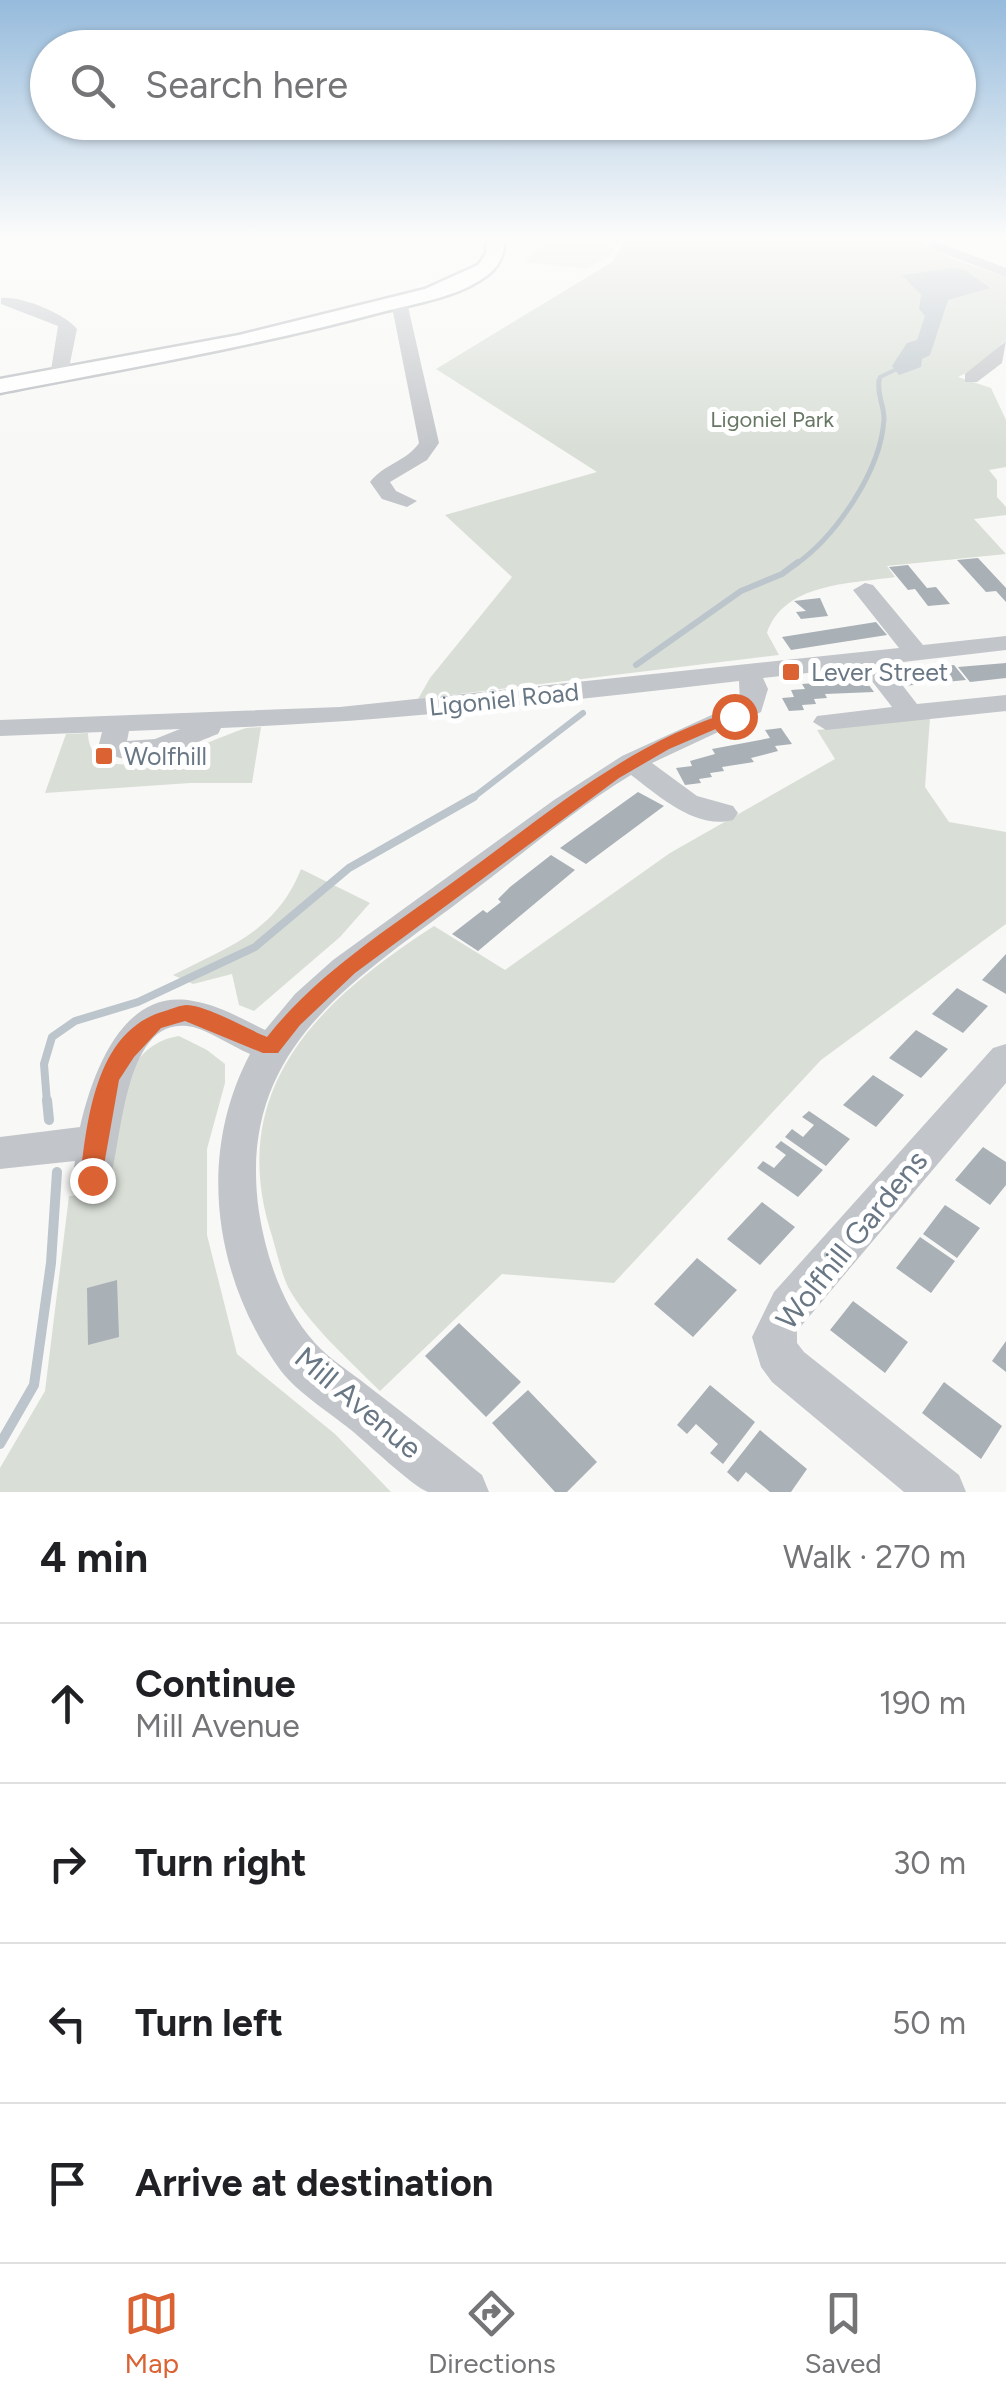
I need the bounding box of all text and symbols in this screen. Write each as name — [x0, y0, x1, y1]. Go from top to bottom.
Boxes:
search box — [30, 30, 976, 140]
icon: search — [65, 58, 120, 113]
text: Search here — [145, 62, 348, 108]
park label: Ligoniel Park — [710, 406, 834, 433]
place label: Lever Street — [811, 657, 948, 687]
marker: Lever Street — [780, 661, 802, 683]
street label: Ligoniel Road — [428, 676, 580, 722]
route start — [712, 694, 758, 740]
place label: Wolfhill — [124, 741, 207, 771]
marker: Wolfhill — [93, 745, 115, 767]
street label: Wolfhill Gardens — [768, 1143, 935, 1337]
route end — [70, 1158, 116, 1204]
street label: Mill Avenue — [287, 1339, 429, 1466]
text: 4 min — [40, 1532, 148, 1583]
text: Walk · 270 m — [783, 1538, 966, 1576]
text: Continue — [135, 1661, 296, 1707]
icon: ahead — [40, 1676, 95, 1731]
text: 190 m — [879, 1684, 966, 1722]
text: Mill Avenue — [135, 1707, 300, 1745]
icon: right — [40, 1836, 95, 1891]
text: Turn right — [135, 1840, 307, 1886]
text: 30 m — [893, 1844, 966, 1882]
icon: left — [40, 1996, 95, 2051]
text: Turn left — [135, 2000, 283, 2046]
text: 50 m — [892, 2004, 966, 2042]
icon: arrive — [40, 2156, 95, 2211]
text: Arrive at destination — [135, 2160, 493, 2206]
tab: Map — [124, 2286, 179, 2380]
tab: Directions — [428, 2286, 556, 2380]
tab: Saved — [804, 2286, 882, 2380]

